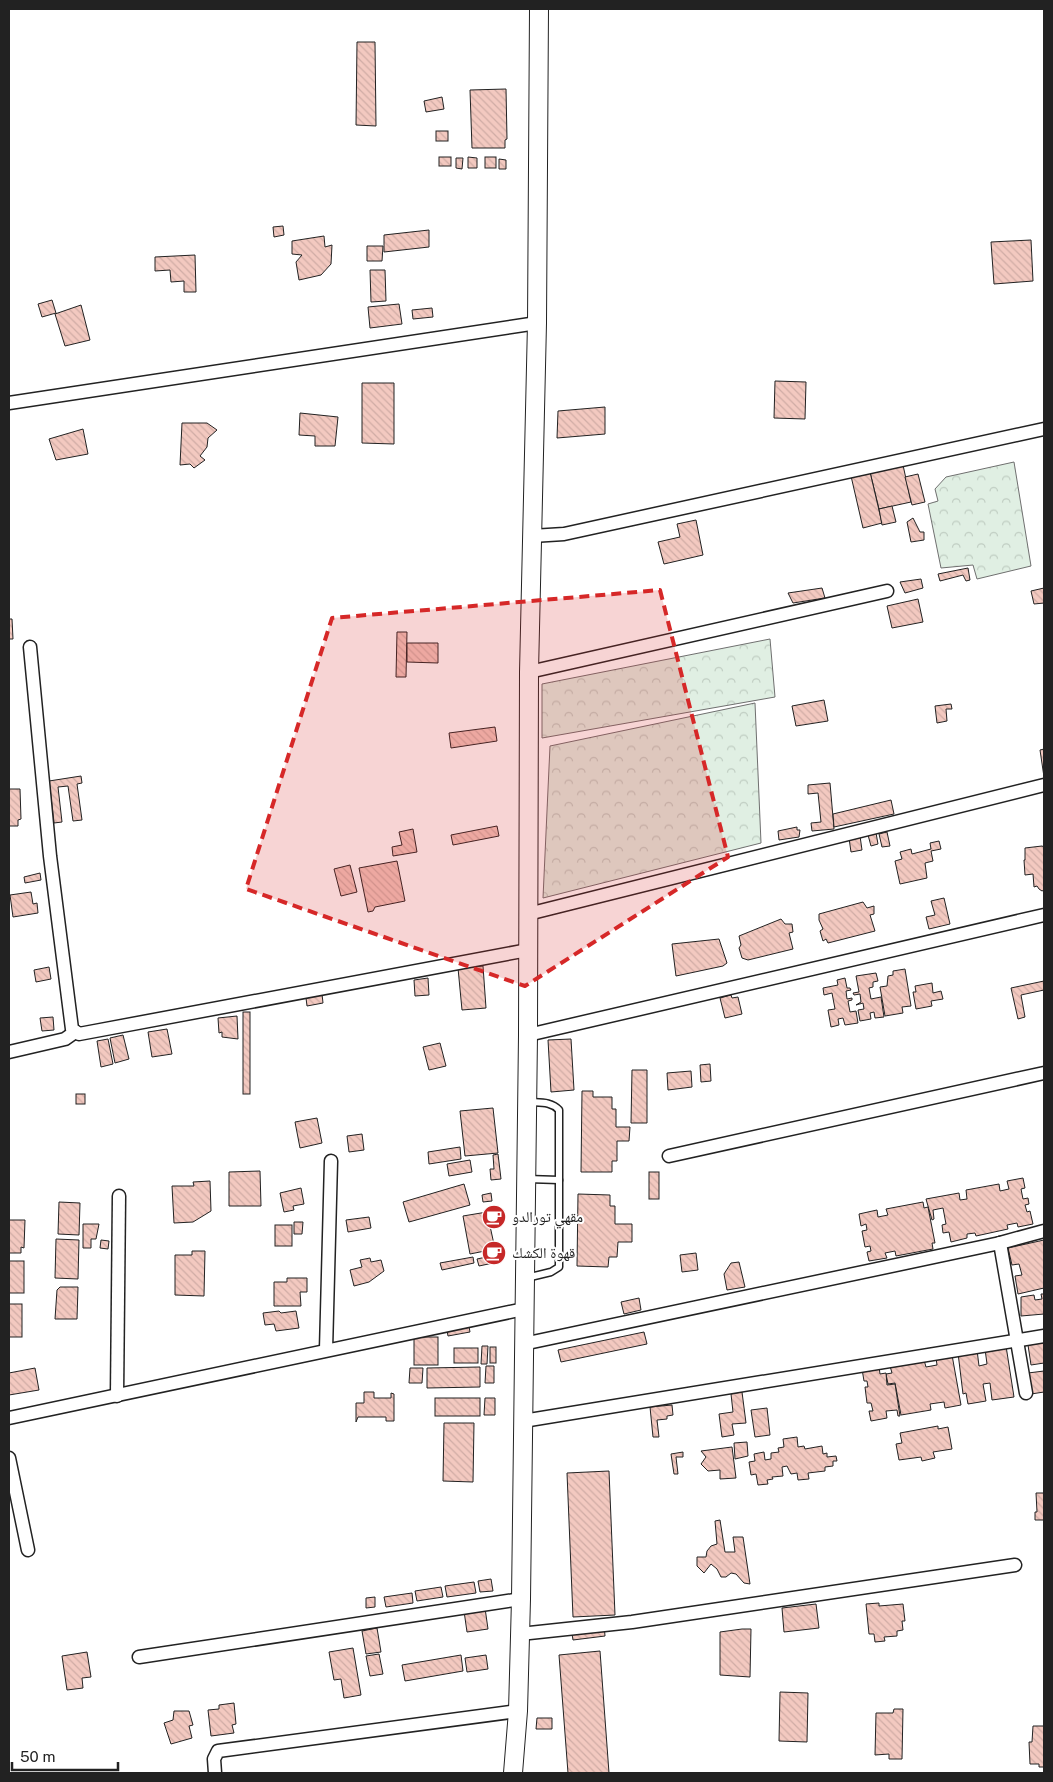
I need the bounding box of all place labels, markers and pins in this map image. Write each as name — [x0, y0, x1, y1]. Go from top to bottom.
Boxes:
cafe icon: مقهي تورالدو — [481, 1204, 507, 1230]
place label: مقهي تورالدو — [512, 1208, 583, 1229]
cafe icon: قهوة الكشك — [481, 1240, 507, 1266]
place label: قهوة الكشك — [512, 1244, 575, 1262]

